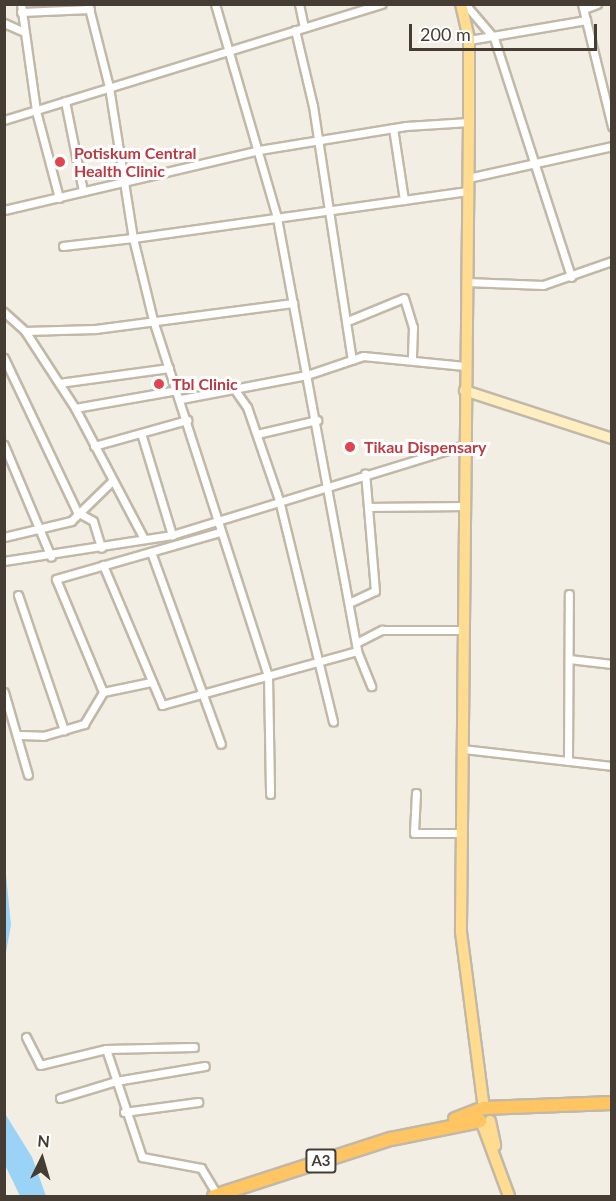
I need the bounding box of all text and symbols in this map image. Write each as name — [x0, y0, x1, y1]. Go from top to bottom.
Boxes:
scale bar — [412, 12, 600, 50]
text: 200 m — [420, 23, 471, 45]
place label: Potiskum Central Health Clinic — [74, 143, 197, 181]
marker: Potiskum Central Health Clinic — [51, 153, 69, 171]
place label: Tbl Clinic — [172, 374, 238, 394]
marker: Tbl Clinic — [150, 375, 168, 393]
place label: Tikau Dispensary — [364, 437, 487, 457]
marker: Tikau Dispensary — [341, 438, 359, 456]
north arrow — [12, 1129, 72, 1189]
text: N — [37, 1131, 51, 1151]
road number: A3 — [304, 1149, 338, 1173]

